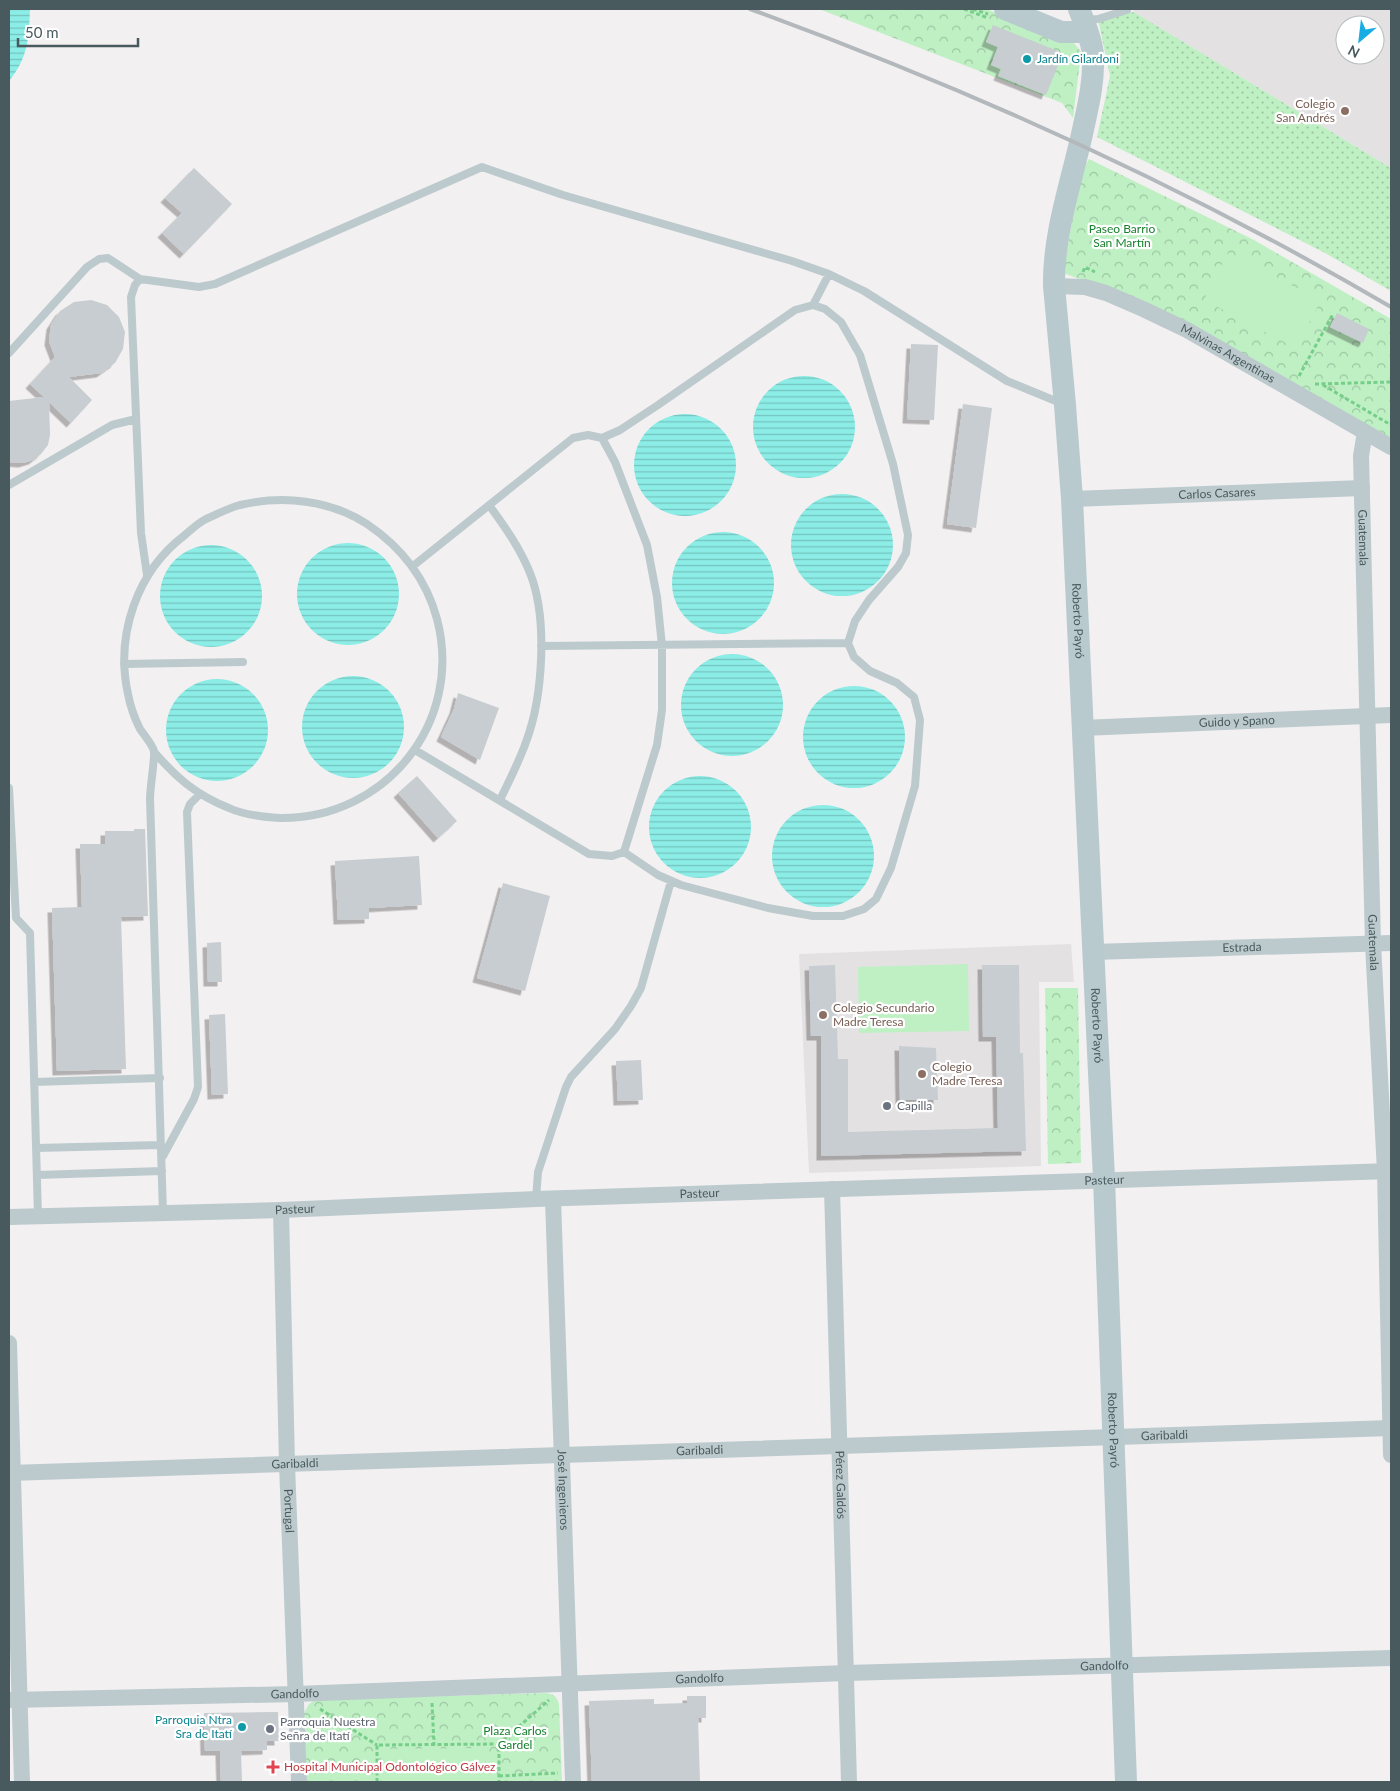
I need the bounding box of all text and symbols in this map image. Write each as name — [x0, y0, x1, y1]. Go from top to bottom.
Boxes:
scale bar — [18, 15, 138, 47]
north arrow — [1335, 15, 1385, 65]
text: 50 m — [25, 23, 59, 41]
text: N — [1345, 42, 1362, 62]
place label: Jardín Gilardoni — [1037, 51, 1119, 66]
marker: Jardín Gilardoni — [1021, 53, 1033, 65]
place label: Colegio San Andrés — [1276, 96, 1335, 125]
marker: Colegio San Andrés — [1339, 105, 1351, 117]
park label: Paseo Barrio San Martín — [1089, 221, 1155, 250]
street label: Malvinas Argentinas — [1179, 320, 1278, 386]
street label: Carlos Casares — [1178, 484, 1256, 502]
street label: Guatemala — [1355, 509, 1372, 566]
street label: Roberto Payró — [1069, 583, 1088, 659]
street label: Guido y Spano — [1198, 712, 1275, 730]
street label: Guatemala — [1365, 914, 1382, 971]
street label: Estrada — [1222, 939, 1262, 955]
street label: Roberto Payró — [1088, 987, 1107, 1064]
place label: Colegio Secundario Madre Teresa — [833, 1000, 935, 1029]
marker: Colegio Secundario Madre Teresa — [817, 1009, 829, 1021]
place label: Colegio Madre Teresa — [932, 1059, 1002, 1088]
marker: Colegio Madre Teresa — [916, 1068, 928, 1080]
place label: Capilla — [897, 1098, 932, 1113]
marker: Capilla — [881, 1100, 893, 1112]
street label: Pasteur — [1084, 1172, 1125, 1188]
street label: Pasteur — [679, 1185, 720, 1201]
street label: Pasteur — [275, 1201, 316, 1217]
street label: Roberto Payró — [1105, 1392, 1123, 1468]
street label: Garibaldi — [1141, 1427, 1188, 1443]
street label: Garibaldi — [676, 1442, 724, 1458]
street label: José Ingenieros — [555, 1449, 572, 1530]
street label: Pérez Galdós — [833, 1450, 849, 1519]
street label: Garibaldi — [271, 1455, 319, 1471]
street label: Portugal — [281, 1489, 298, 1533]
street label: Gandolfo — [1080, 1657, 1129, 1674]
street label: Gandolfo — [675, 1670, 724, 1687]
street label: Gandolfo — [270, 1685, 320, 1702]
place label: Parroquia Ntra Sra de Itatí — [155, 1712, 233, 1741]
place label: Parroquia Nuestra Señra de Itatí — [280, 1714, 375, 1743]
marker: Parroquia Ntra Sra de Itatí — [236, 1721, 248, 1733]
marker: Parroquia Nuestra Señra de Itatí — [264, 1723, 276, 1735]
park label: Plaza Carlos Gardel — [483, 1723, 547, 1752]
place label: Hospital Municipal Odontológico Gálvez — [284, 1759, 496, 1774]
marker: Hospital Municipal Odontológico Gálvez — [266, 1760, 280, 1774]

